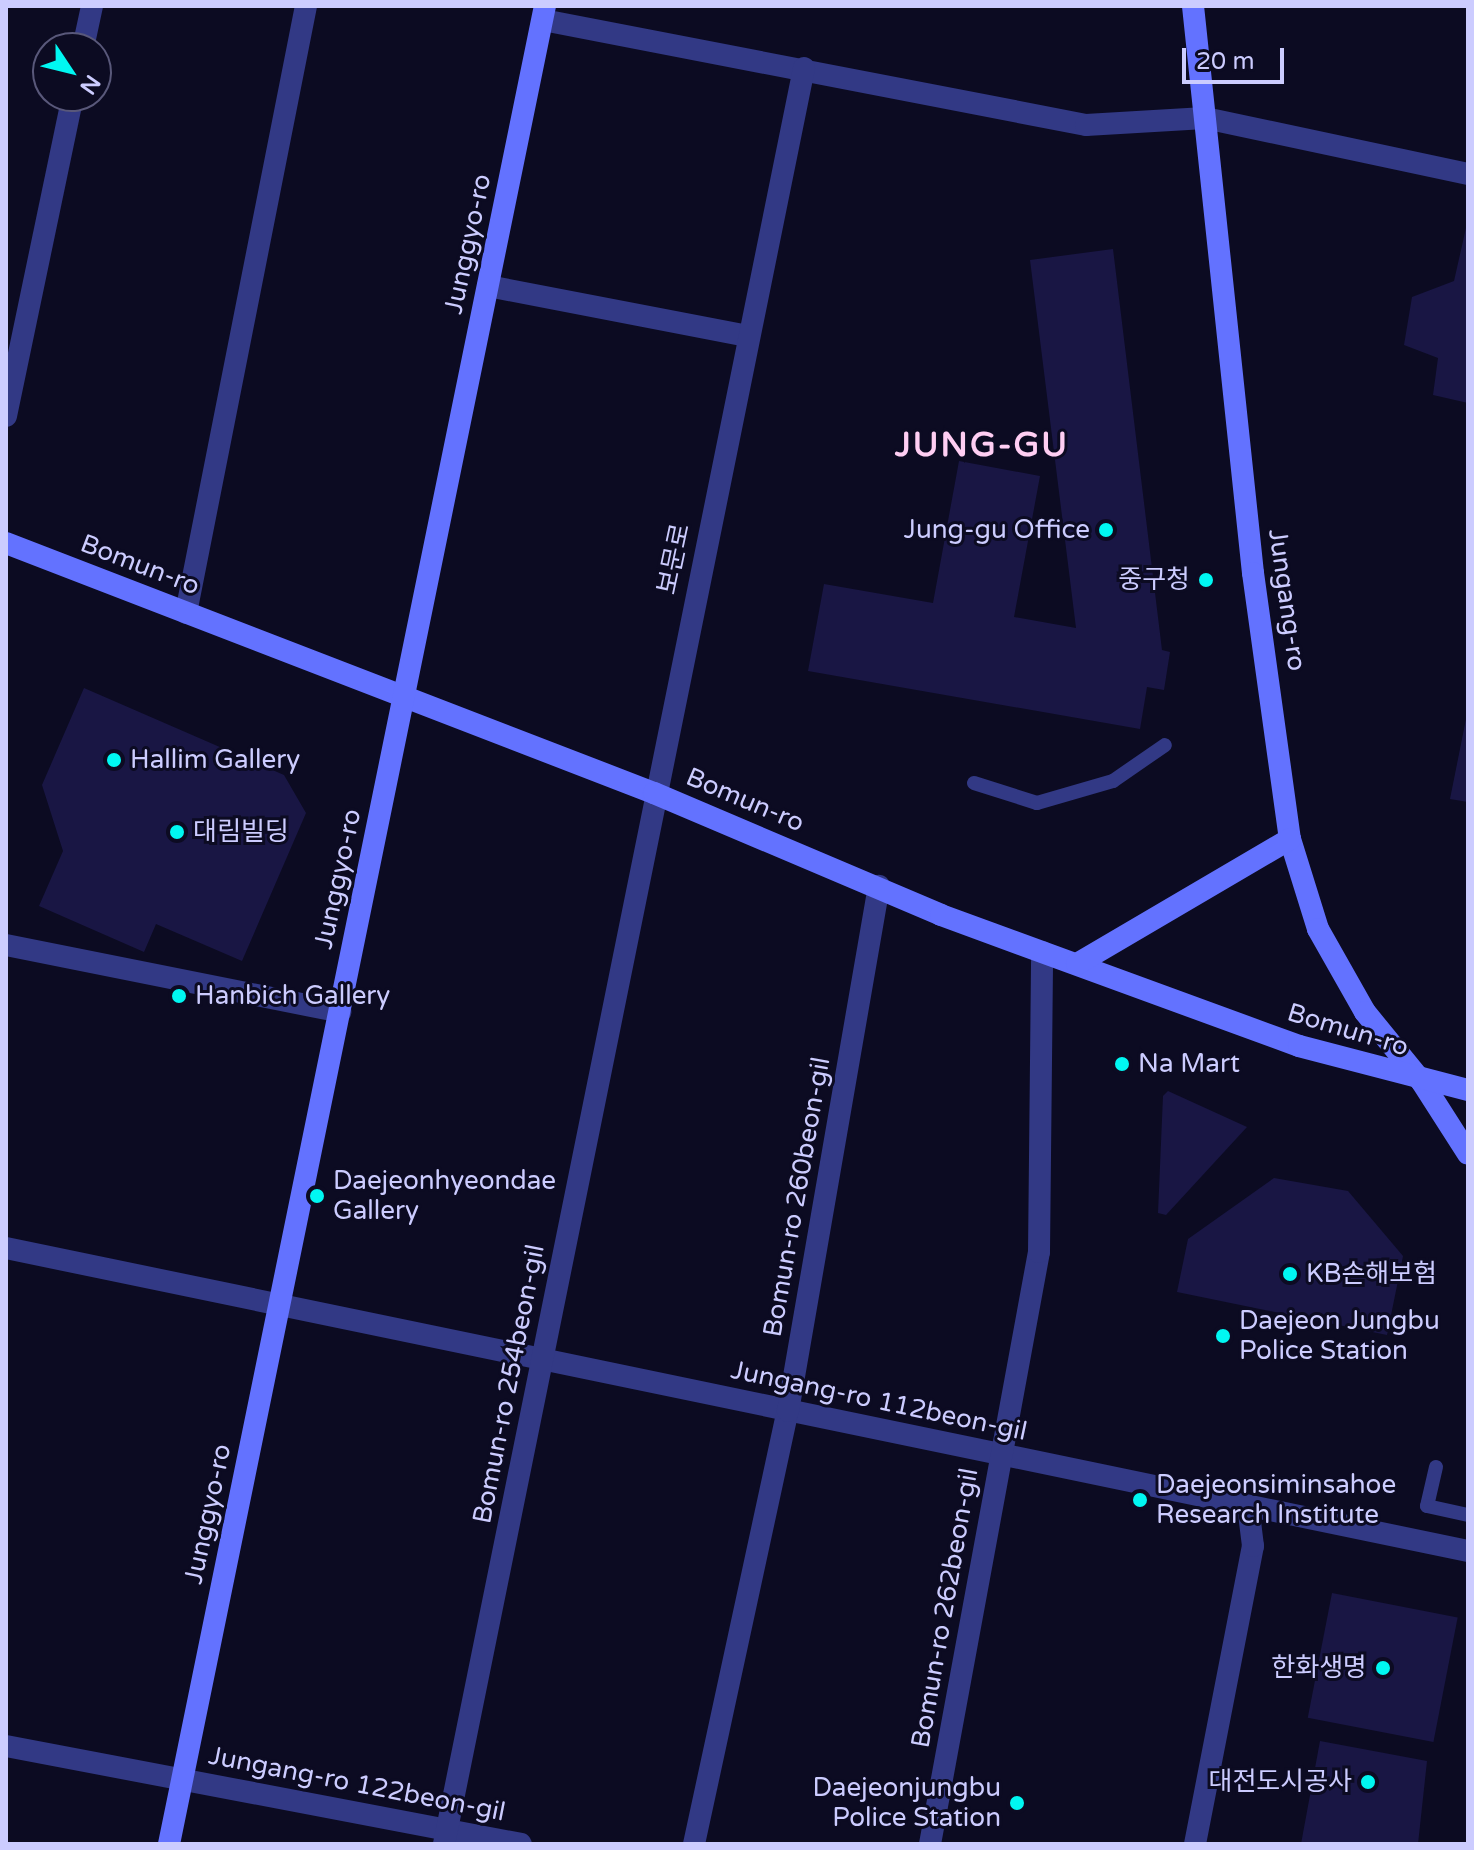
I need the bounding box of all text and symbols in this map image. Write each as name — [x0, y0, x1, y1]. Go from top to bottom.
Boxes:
north arrow — [32, 32, 112, 112]
scale bar — [1186, 32, 1288, 82]
text: 20 m — [1196, 47, 1254, 76]
text: N — [74, 70, 106, 99]
street label: Junggyo-ro — [438, 171, 498, 317]
district label: JUNG-GU — [895, 426, 1069, 466]
place label: Jung-gu Office — [904, 514, 1090, 546]
street label: 보문로 — [651, 521, 697, 597]
marker: Jung-gu Office — [1097, 521, 1115, 539]
street label: Jungang-ro — [1262, 527, 1312, 673]
street label: Bomun-ro — [76, 528, 204, 602]
place label: 중구청 — [1118, 564, 1190, 596]
marker: 중구청 — [1197, 571, 1215, 589]
place label: Hallim Gallery — [130, 744, 300, 776]
marker: Hallim Gallery — [105, 751, 123, 769]
street label: Bomun-ro — [681, 761, 809, 839]
street label: Junggyo-ro — [308, 806, 368, 952]
place label: 대림빌딩 — [193, 816, 289, 848]
marker: 대림빌딩 — [168, 823, 186, 841]
place label: Hanbich Gallery — [195, 980, 390, 1012]
marker: Hanbich Gallery — [170, 987, 188, 1005]
street label: Bomun-ro — [1284, 997, 1412, 1063]
place label: Na Mart — [1138, 1048, 1240, 1080]
street label: Bomun-ro 260beon-gil — [757, 1055, 837, 1339]
marker: Na Mart — [1113, 1055, 1131, 1073]
place label: Daejeonhyeondae Gallery — [333, 1165, 556, 1226]
marker: Daejeonhyeondae Gallery — [308, 1187, 326, 1205]
street label: Bomun-ro 254beon-gil — [467, 1242, 551, 1526]
place label: KB손해보험 — [1306, 1258, 1437, 1290]
marker: KB손해보험 — [1281, 1265, 1299, 1283]
place label: Daejeon Jungbu Police Station — [1239, 1305, 1440, 1366]
marker: Daejeon Jungbu Police Station — [1214, 1327, 1232, 1345]
street label: Jungang-ro 112beon-gil — [728, 1354, 1030, 1448]
street label: Junggyo-ro — [178, 1441, 238, 1587]
street label: Bomun-ro 262beon-gil — [905, 1466, 985, 1750]
place label: Daejeonsiminsahoe Research Institute — [1156, 1469, 1396, 1530]
marker: Daejeonsiminsahoe Research Institute — [1131, 1491, 1149, 1509]
place label: 한화생명 — [1271, 1652, 1367, 1684]
marker: 한화생명 — [1374, 1659, 1392, 1677]
street label: Jungang-ro 122beon-gil — [206, 1740, 508, 1828]
place label: 대전도시공사 — [1208, 1766, 1352, 1798]
place label: Daejeonjungbu Police Station — [813, 1772, 1001, 1834]
marker: 대전도시공사 — [1359, 1773, 1377, 1791]
marker: Daejeonjungbu Police Station — [1008, 1794, 1026, 1812]

